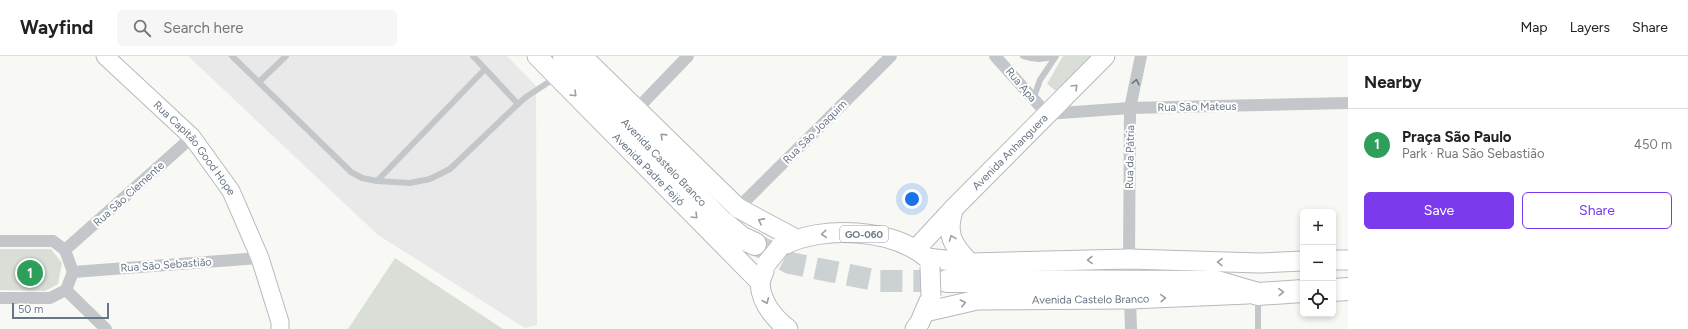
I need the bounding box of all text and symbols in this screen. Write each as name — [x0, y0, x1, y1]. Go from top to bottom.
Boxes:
search box — [117, 10, 397, 46]
text: Wayfind — [20, 16, 93, 39]
icon: search — [131, 17, 153, 39]
text: Search here — [163, 19, 243, 37]
text: Map — [1520, 19, 1548, 36]
text: Layers — [1570, 19, 1610, 36]
text: Share — [1632, 19, 1668, 36]
street label: Rua Apa — [1003, 65, 1039, 105]
text: Nearby — [1364, 72, 1422, 92]
one-way arrow — [1131, 79, 1139, 85]
one-way arrow — [1070, 84, 1078, 92]
one-way arrow — [569, 89, 577, 97]
street label: Rua São Joaquim — [780, 97, 850, 167]
street label: Rua Capitão Good Hope — [151, 98, 238, 197]
street label: Rua São Mateus — [1157, 100, 1237, 114]
street label: Avenida Anhanguera — [969, 111, 1050, 193]
street label: Avenida Castelo Branco — [619, 115, 710, 209]
street label: Rua da Pátria — [1123, 125, 1137, 189]
text: Praça São Paulo — [1402, 128, 1512, 146]
street label: Avenida Padre Feijó — [610, 130, 687, 208]
one-way arrow — [660, 133, 668, 141]
text: 1 — [1374, 137, 1380, 152]
text: 450 m — [1634, 137, 1672, 152]
text: Park · Rua São Sebastião — [1402, 146, 1545, 161]
street label: Rua São Clemente — [91, 159, 167, 229]
your location — [902, 189, 922, 209]
button: Save — [1364, 192, 1514, 229]
button: Share — [1522, 192, 1672, 229]
map controls — [1300, 209, 1336, 317]
button: + — [1300, 209, 1336, 245]
one-way arrow — [690, 211, 698, 219]
one-way arrow — [758, 219, 765, 226]
road number: GO-060 — [840, 226, 888, 242]
one-way arrow — [821, 230, 827, 239]
one-way arrow — [948, 235, 956, 242]
button: − — [1300, 245, 1336, 281]
street label: Rua São Sebastião — [120, 255, 212, 275]
one-way arrow — [1087, 256, 1093, 264]
pin: 1 — [17, 258, 43, 288]
one-way arrow — [1217, 258, 1223, 266]
button: locate — [1300, 281, 1336, 317]
one-way arrow — [1278, 288, 1284, 297]
street label: Avenida Castelo Branco — [1032, 292, 1150, 306]
one-way arrow — [1160, 293, 1166, 302]
one-way arrow — [761, 297, 769, 305]
one-way arrow — [960, 299, 966, 307]
scale bar — [12, 301, 109, 320]
text: 50 m — [18, 303, 43, 316]

